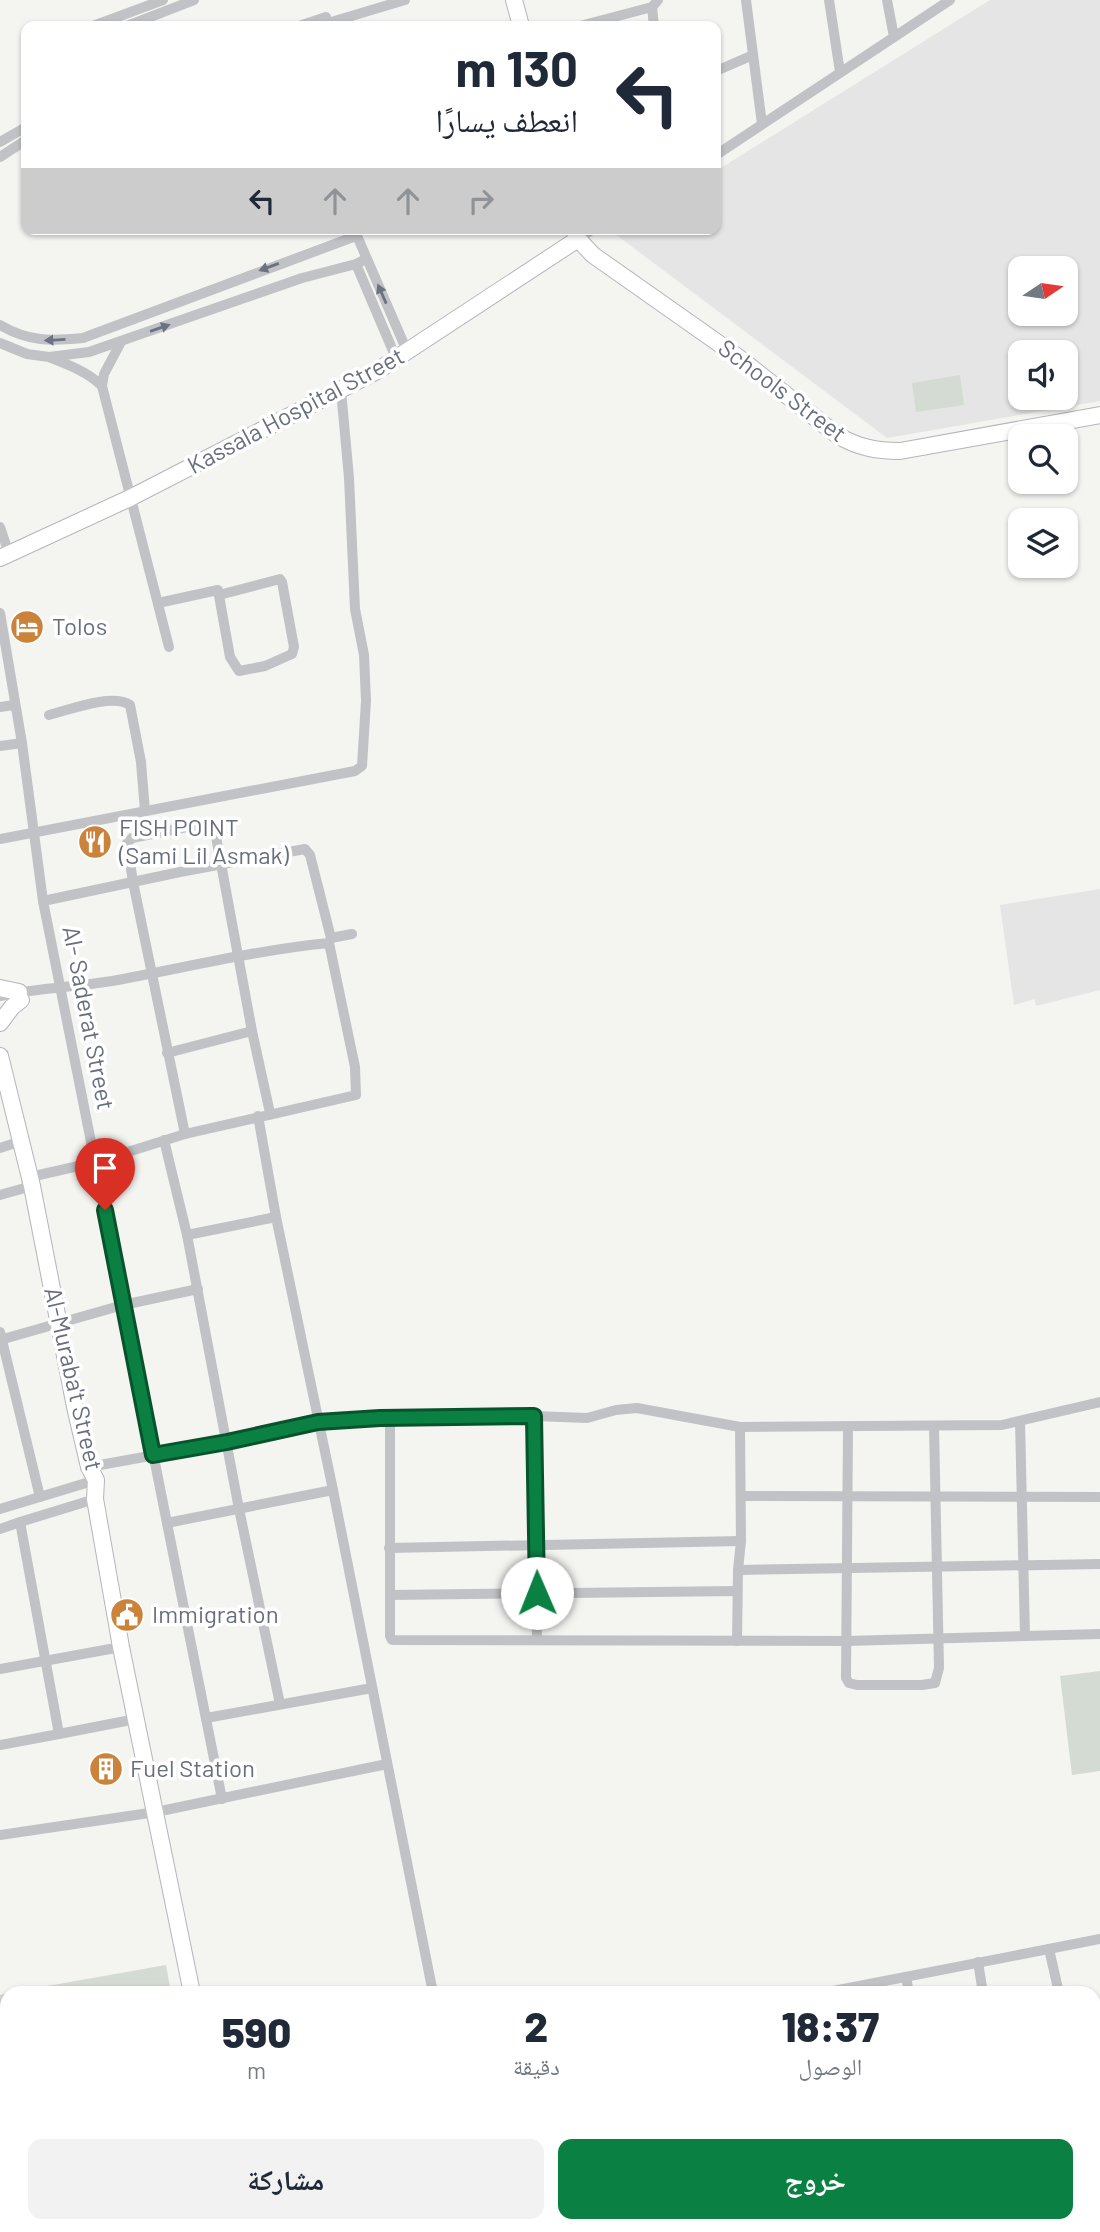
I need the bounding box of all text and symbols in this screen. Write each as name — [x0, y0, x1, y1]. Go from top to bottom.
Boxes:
text: 130 m — [456, 38, 578, 97]
icon: left — [602, 49, 693, 140]
text: انعطف يسارًا — [435, 100, 578, 138]
icon: left — [243, 182, 281, 220]
icon: ahead — [316, 182, 354, 220]
icon: ahead — [389, 182, 427, 220]
icon: right — [462, 182, 500, 220]
north arrow — [1008, 256, 1078, 326]
map controls — [1008, 256, 1078, 578]
one-way arrow — [259, 262, 280, 273]
one-way arrow — [376, 283, 387, 304]
one-way arrow — [149, 322, 170, 333]
street label: Schools Street — [713, 332, 853, 447]
one-way arrow — [44, 335, 66, 346]
street label: Kassala Hospital Street — [182, 340, 409, 479]
button: sound — [1008, 340, 1078, 410]
button: search — [1008, 424, 1078, 494]
button: layers — [1008, 508, 1078, 578]
hotel icon: Tolos — [8, 608, 46, 646]
place label: Tolos — [52, 611, 107, 640]
place label: FISH POINT (Sami Lil Asmak) — [118, 812, 290, 869]
restaurant icon: FISH POINT (Sami Lil Asmak) — [76, 823, 114, 861]
street label: Al- Saderat Street — [57, 923, 121, 1112]
pin — [75, 1138, 135, 1210]
icon: arrive — [86, 1149, 124, 1187]
street label: Al-Muraba't Street — [39, 1284, 110, 1473]
position arrow — [500, 1556, 574, 1630]
public building icon: Immigration — [108, 1596, 146, 1634]
place label: Immigration — [152, 1599, 279, 1628]
building icon: Fuel Station — [87, 1750, 125, 1788]
place label: Fuel Station — [130, 1753, 255, 1782]
text: 2 — [524, 2000, 548, 2050]
text: 18:37 — [781, 2000, 879, 2050]
text: 590 — [222, 2006, 291, 2056]
text: دقيقة — [513, 2052, 560, 2080]
text: الوصول — [799, 2052, 862, 2080]
text: m — [247, 2056, 266, 2084]
button: مشاركة — [28, 2139, 544, 2219]
button: خروج — [558, 2139, 1073, 2219]

